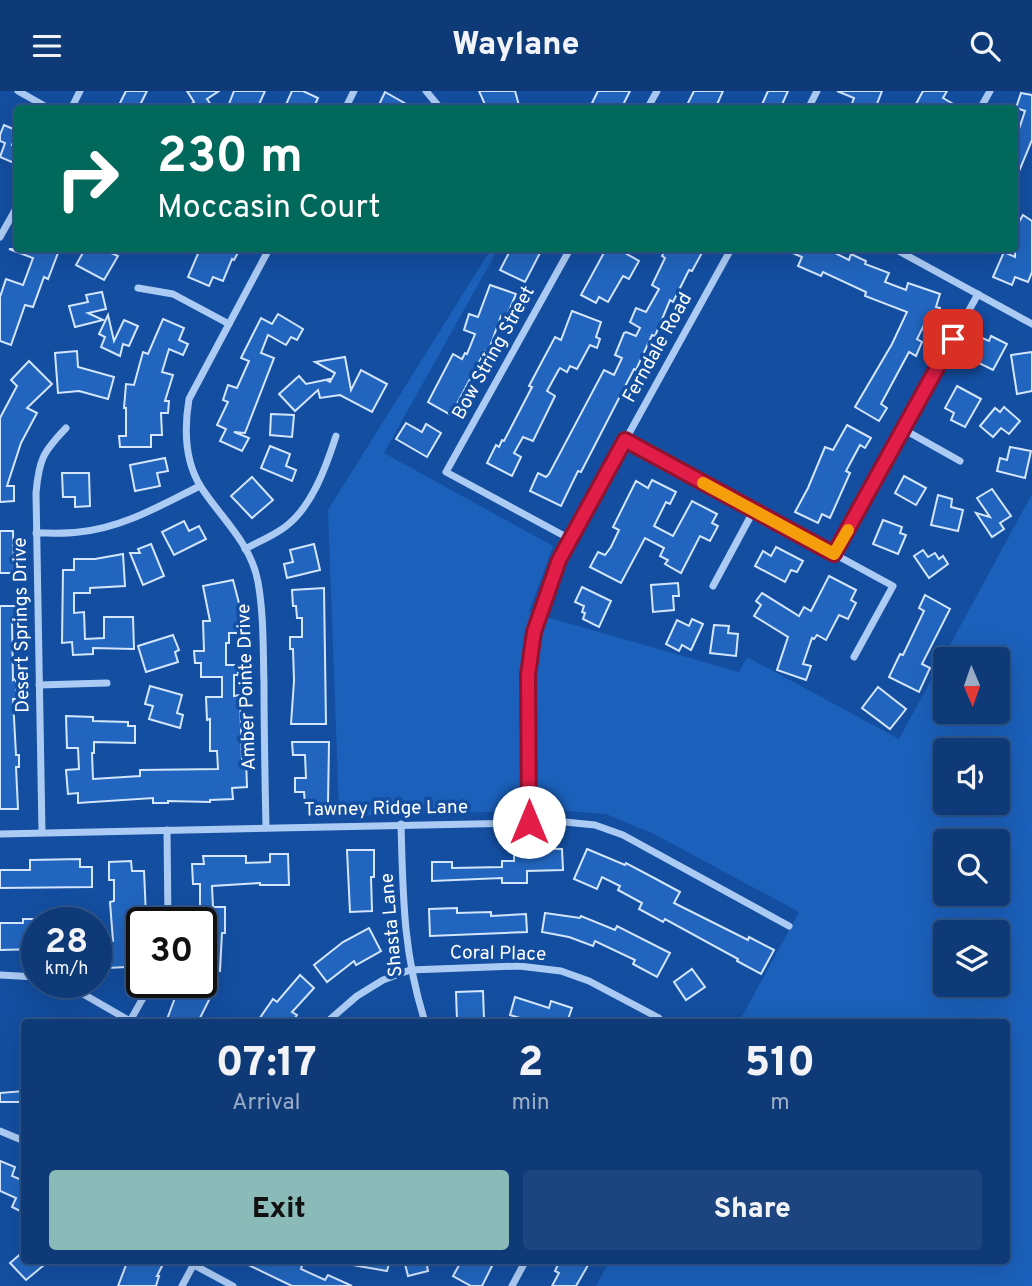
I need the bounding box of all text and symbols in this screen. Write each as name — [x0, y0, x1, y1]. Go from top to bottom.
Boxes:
text: Waylane — [452, 26, 580, 66]
icon: menu — [28, 27, 66, 65]
icon: search — [966, 27, 1004, 65]
text: 230 m — [157, 128, 303, 190]
icon: right — [42, 133, 133, 224]
text: Moccasin Court — [157, 189, 381, 229]
street label: Bow String Street — [447, 282, 541, 424]
street label: Ferndale Road — [618, 289, 698, 407]
pin — [923, 309, 983, 369]
icon: arrive — [934, 320, 972, 358]
street label: Desert Springs Drive — [8, 537, 36, 713]
street label: Amber Pointe Drive — [232, 603, 262, 771]
north arrow — [933, 647, 1010, 725]
map controls — [933, 647, 1010, 997]
button: sound — [933, 738, 1010, 815]
position arrow — [492, 785, 566, 859]
street label: Tawney Ridge Lane — [304, 796, 468, 822]
button: search — [933, 829, 1010, 906]
street label: Shasta Lane — [375, 872, 409, 978]
speed limit sign: 30 — [126, 907, 217, 998]
button: layers — [933, 920, 1010, 997]
text: 28 — [45, 921, 88, 965]
street label: Coral Place — [450, 941, 546, 967]
text: km/h — [45, 958, 88, 981]
text: 07:17 — [216, 1038, 317, 1091]
text: 2 — [518, 1038, 543, 1091]
text: 510 — [745, 1038, 815, 1091]
text: Arrival — [232, 1089, 301, 1118]
text: min — [512, 1089, 550, 1118]
text: m — [770, 1089, 790, 1118]
button: Exit — [49, 1170, 509, 1250]
button: Share — [523, 1170, 982, 1250]

